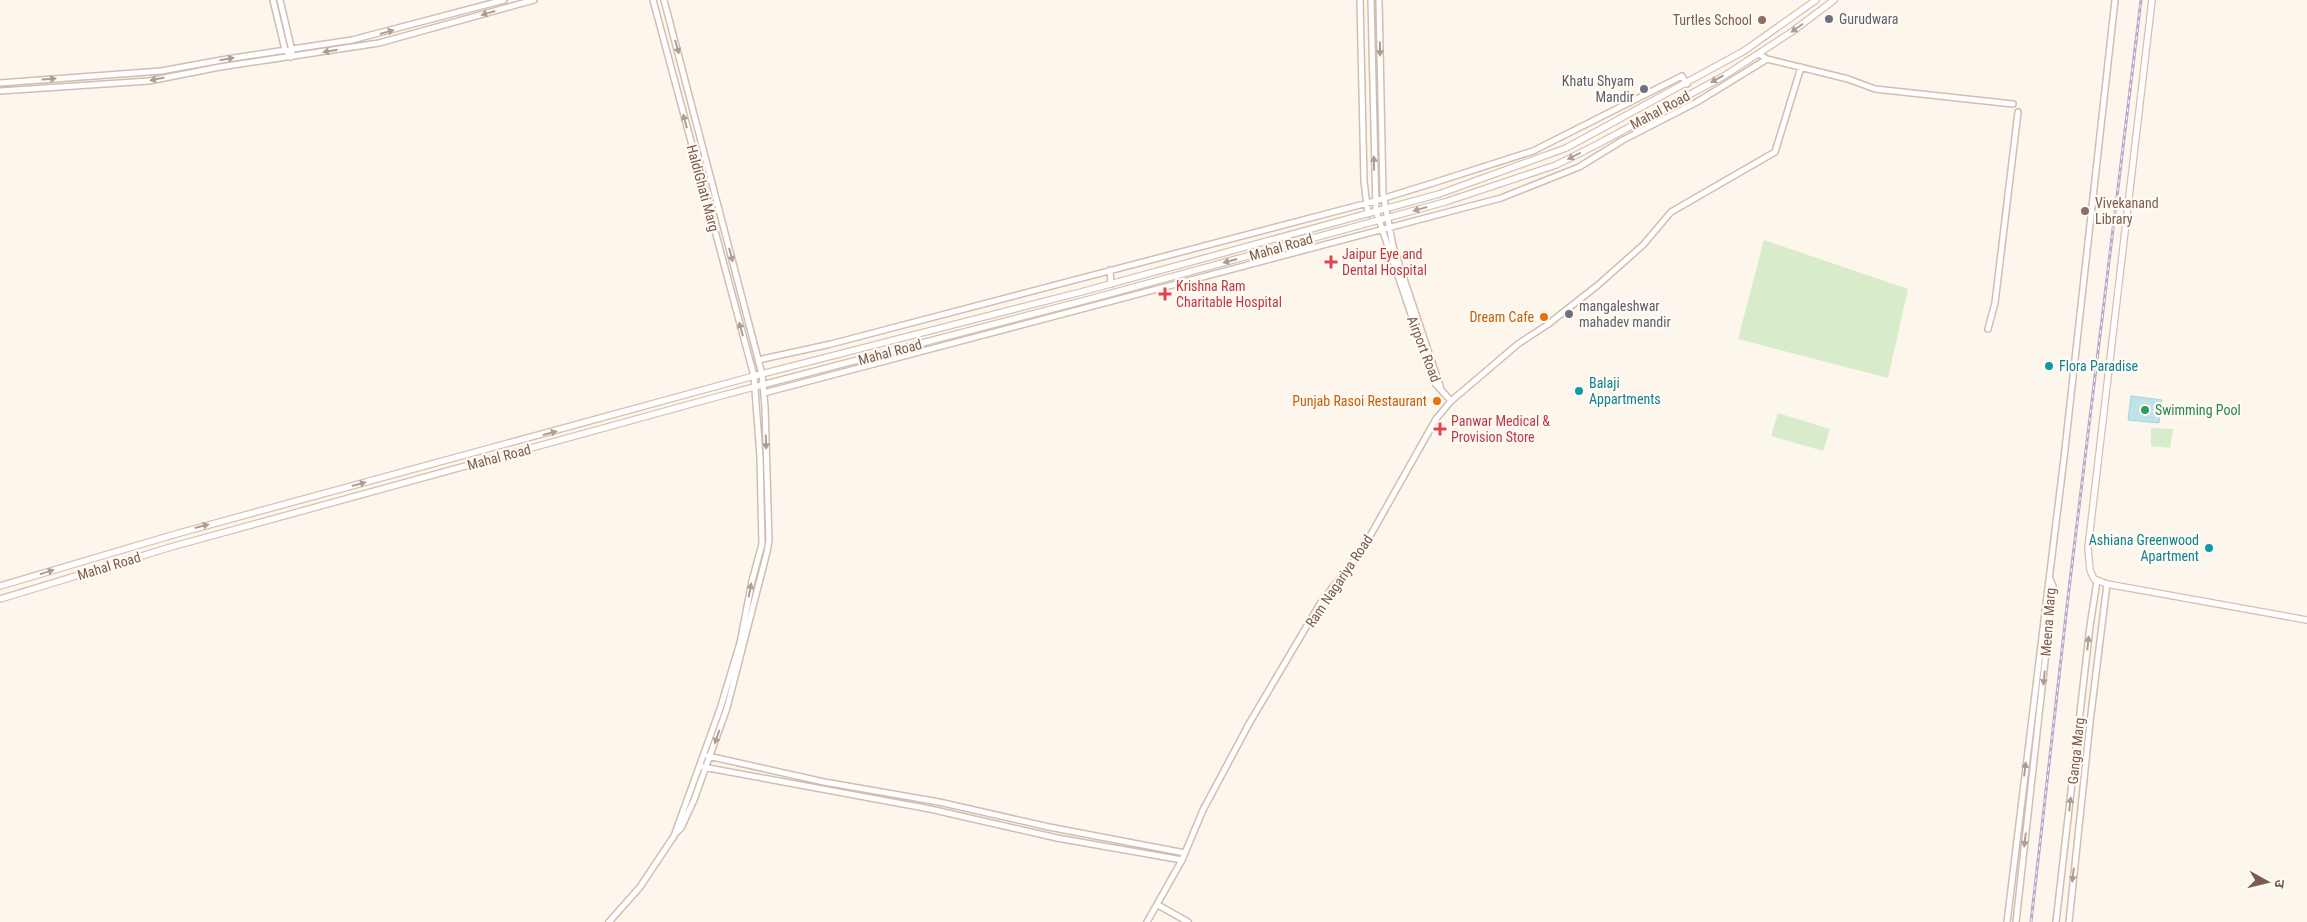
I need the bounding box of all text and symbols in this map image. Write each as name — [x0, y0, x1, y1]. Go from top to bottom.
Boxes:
one-way arrow — [480, 9, 495, 17]
place label: Gurudwara — [1839, 11, 1899, 27]
place label: Turtles School — [1673, 12, 1752, 28]
marker: Gurudwara — [1823, 13, 1835, 25]
marker: Turtles School — [1756, 14, 1768, 26]
one-way arrow — [1790, 23, 1804, 33]
one-way arrow — [380, 27, 395, 35]
one-way arrow — [673, 40, 681, 55]
one-way arrow — [1376, 41, 1384, 57]
one-way arrow — [321, 47, 337, 55]
one-way arrow — [220, 54, 236, 62]
place label: Khatu Shyam Mandir — [1562, 73, 1634, 105]
one-way arrow — [41, 75, 57, 83]
one-way arrow — [149, 75, 164, 83]
one-way arrow — [1710, 75, 1724, 83]
marker: Khatu Shyam Mandir — [1638, 83, 1650, 95]
street label: Mahal Road — [1627, 88, 1693, 132]
one-way arrow — [681, 114, 689, 129]
street label: HaldiGhati Marg — [684, 143, 722, 233]
one-way arrow — [1567, 152, 1581, 160]
one-way arrow — [1370, 154, 1378, 170]
place label: Vivekanand Library — [2095, 195, 2159, 227]
one-way arrow — [1413, 205, 1428, 213]
marker: Vivekanand Library — [2079, 205, 2091, 217]
street label: Mahal Road — [1247, 230, 1315, 264]
place label: Jaipur Eye and Dental Hospital — [1342, 246, 1427, 278]
one-way arrow — [728, 248, 736, 263]
marker: Jaipur Eye and Dental Hospital — [1324, 255, 1338, 269]
one-way arrow — [1223, 258, 1238, 266]
place label: Krishna Ram Charitable Hospital — [1176, 278, 1282, 310]
marker: Krishna Ram Charitable Hospital — [1158, 287, 1172, 301]
place label: mangaleshwar mahadev mandir — [1579, 298, 1671, 330]
marker: mangaleshwar mahadev mandir — [1563, 308, 1575, 320]
place label: Dream Cafe — [1469, 309, 1534, 325]
marker: Dream Cafe — [1538, 311, 1550, 323]
street label: Airport Road — [1404, 314, 1444, 384]
one-way arrow — [737, 321, 745, 336]
street label: Mahal Road — [856, 336, 924, 368]
place label: Flora Paradise — [2059, 358, 2139, 374]
marker: Flora Paradise — [2043, 360, 2055, 372]
place label: Balaji Appartments — [1589, 375, 1661, 407]
marker: Balaji Appartments — [1573, 385, 1585, 397]
place label: Punjab Rasoi Restaurant — [1292, 393, 1427, 409]
marker: Punjab Rasoi Restaurant — [1431, 395, 1443, 407]
place label: Swimming Pool — [2155, 402, 2241, 418]
marker: Swimming Pool — [2139, 404, 2151, 416]
place label: Panwar Medical & Provision Store — [1451, 413, 1550, 445]
marker: Panwar Medical & Provision Store — [1433, 422, 1447, 436]
one-way arrow — [543, 428, 558, 436]
one-way arrow — [762, 434, 770, 450]
street label: Mahal Road — [465, 441, 533, 473]
one-way arrow — [352, 479, 367, 487]
one-way arrow — [195, 522, 210, 530]
street label: Ram Nagariya Road — [1302, 532, 1376, 630]
place label: Ashiana Greenwood Apartment — [2089, 532, 2199, 564]
marker: Ashiana Greenwood Apartment — [2203, 542, 2215, 554]
street label: Mahal Road — [75, 549, 143, 583]
one-way arrow — [39, 568, 54, 576]
one-way arrow — [746, 582, 754, 598]
street label: Meena Marg — [2038, 587, 2058, 657]
one-way arrow — [2084, 634, 2092, 650]
one-way arrow — [2040, 670, 2048, 686]
street label: Ganga Marg — [2065, 717, 2087, 785]
one-way arrow — [713, 730, 720, 745]
one-way arrow — [2021, 761, 2029, 777]
one-way arrow — [2066, 796, 2074, 812]
one-way arrow — [2021, 832, 2029, 848]
north arrow — [2242, 857, 2292, 907]
one-way arrow — [2069, 868, 2077, 884]
text: उ — [2271, 879, 2288, 890]

